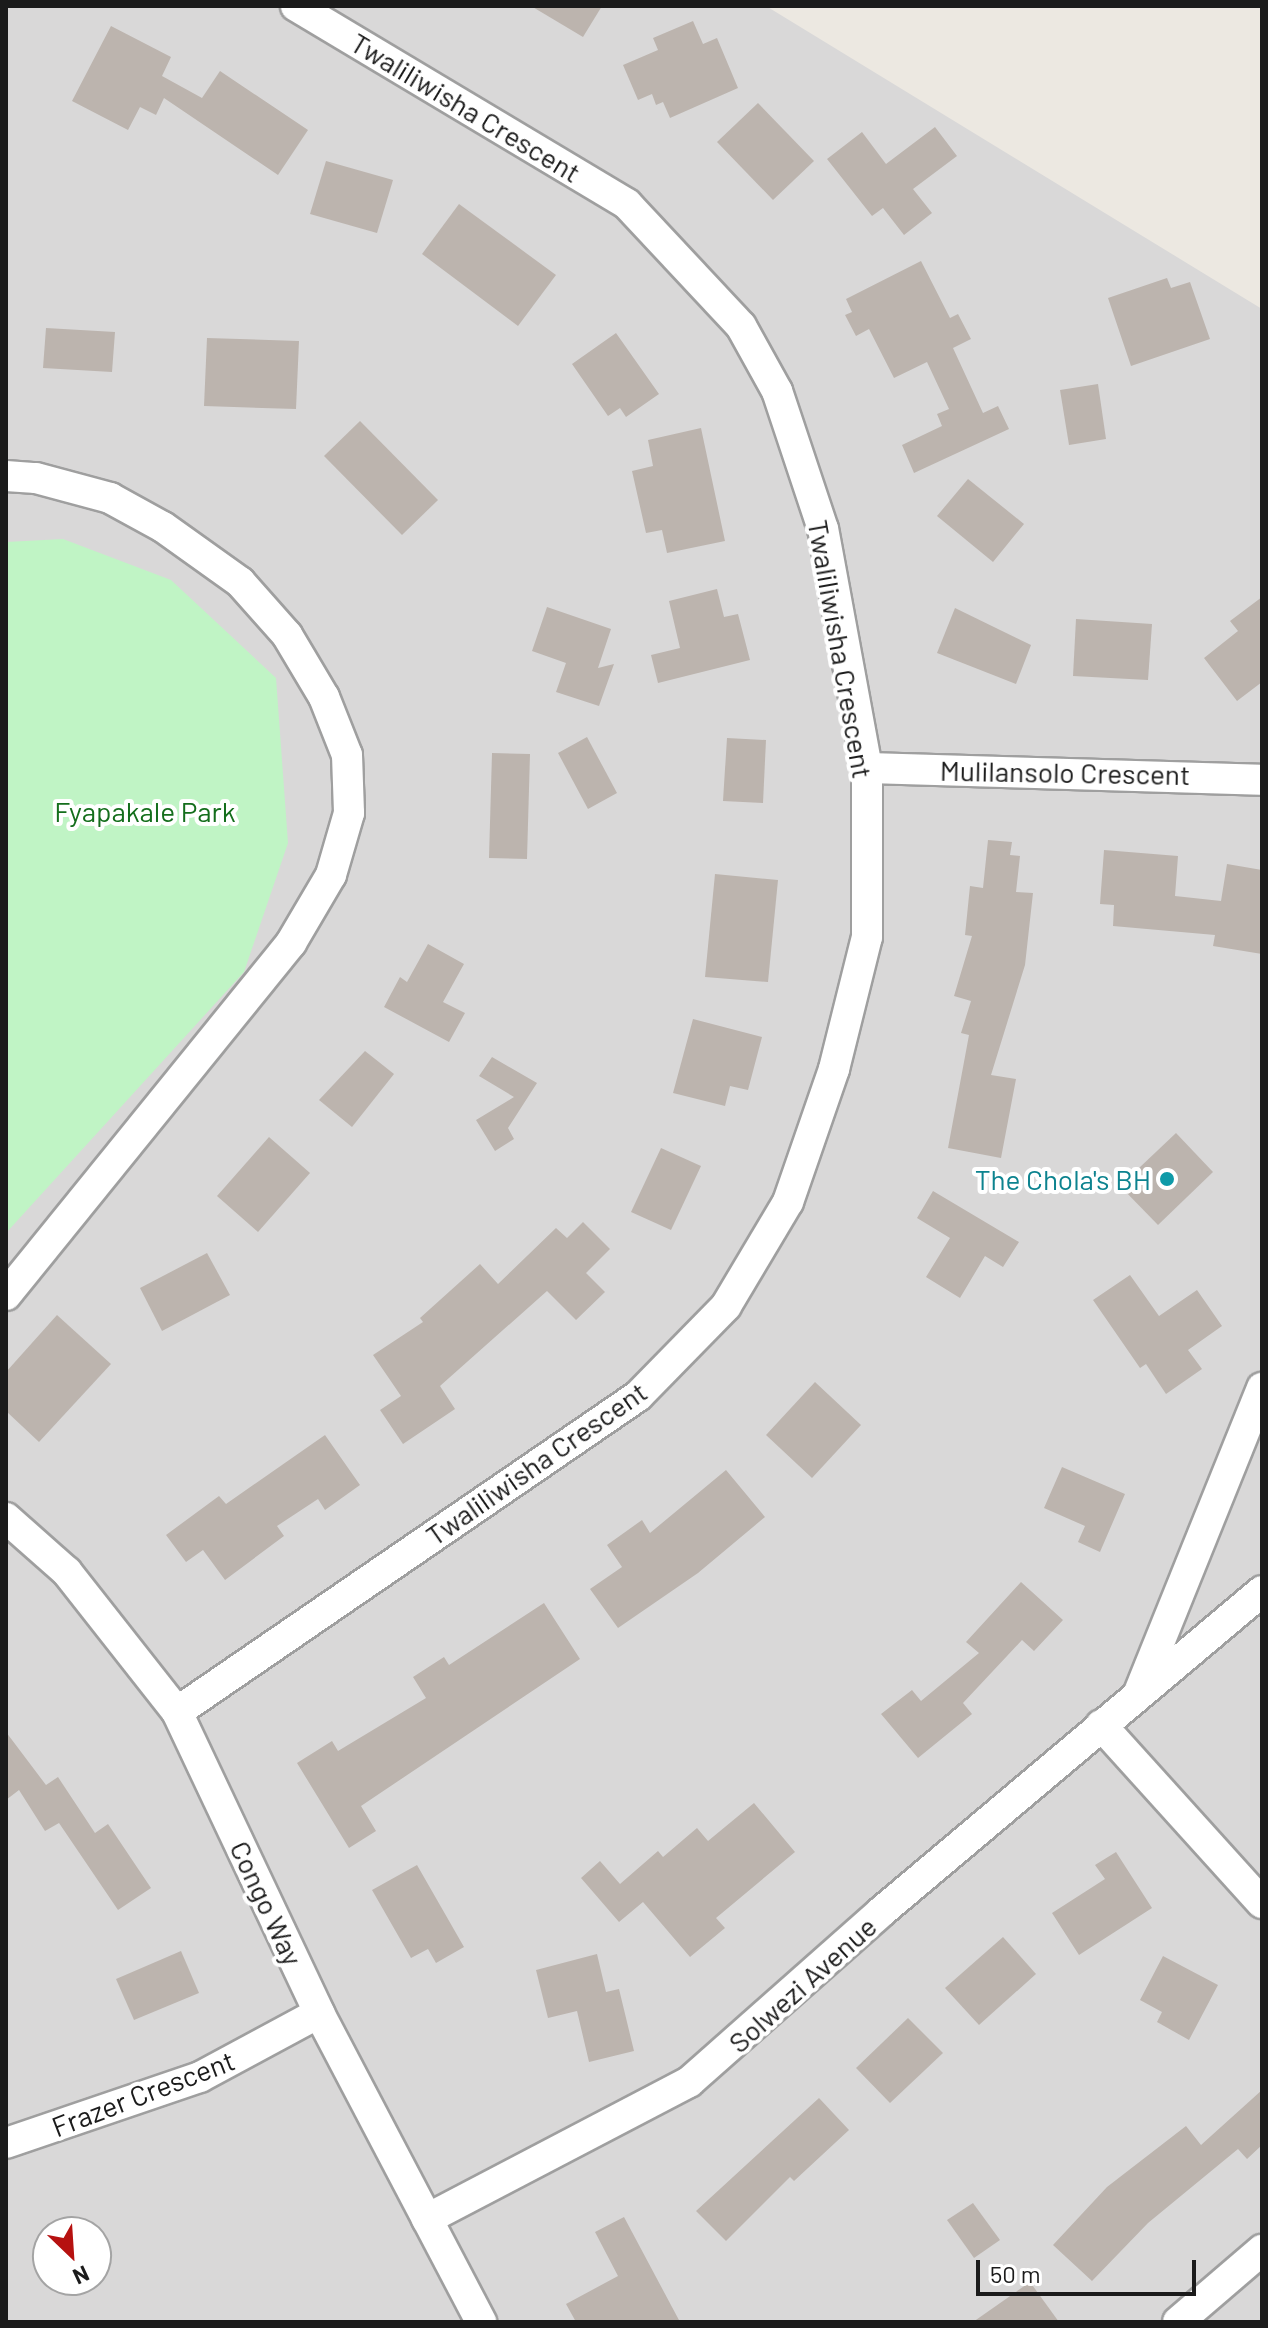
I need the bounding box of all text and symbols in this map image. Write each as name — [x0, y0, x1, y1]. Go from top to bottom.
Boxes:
street label: Twaliliwisha Crescent — [345, 25, 587, 189]
street label: Twaliliwisha Crescent — [802, 517, 880, 781]
street label: Mulilansolo Crescent — [940, 753, 1190, 791]
park label: Fyapakale Park — [54, 794, 236, 828]
place label: The Chola's BH — [975, 1162, 1151, 1196]
marker: The Chola's BH — [1158, 1170, 1176, 1188]
street label: Twaliliwisha Crescent — [419, 1374, 653, 1552]
street label: Congo Way — [224, 1835, 310, 1971]
street label: Solwezi Avenue — [721, 1909, 883, 2059]
street label: Frazer Crescent — [47, 2043, 239, 2143]
north arrow — [32, 2216, 112, 2296]
scale bar — [980, 2244, 1200, 2294]
text: 50 m — [990, 2259, 1041, 2288]
text: N — [69, 2261, 93, 2291]

